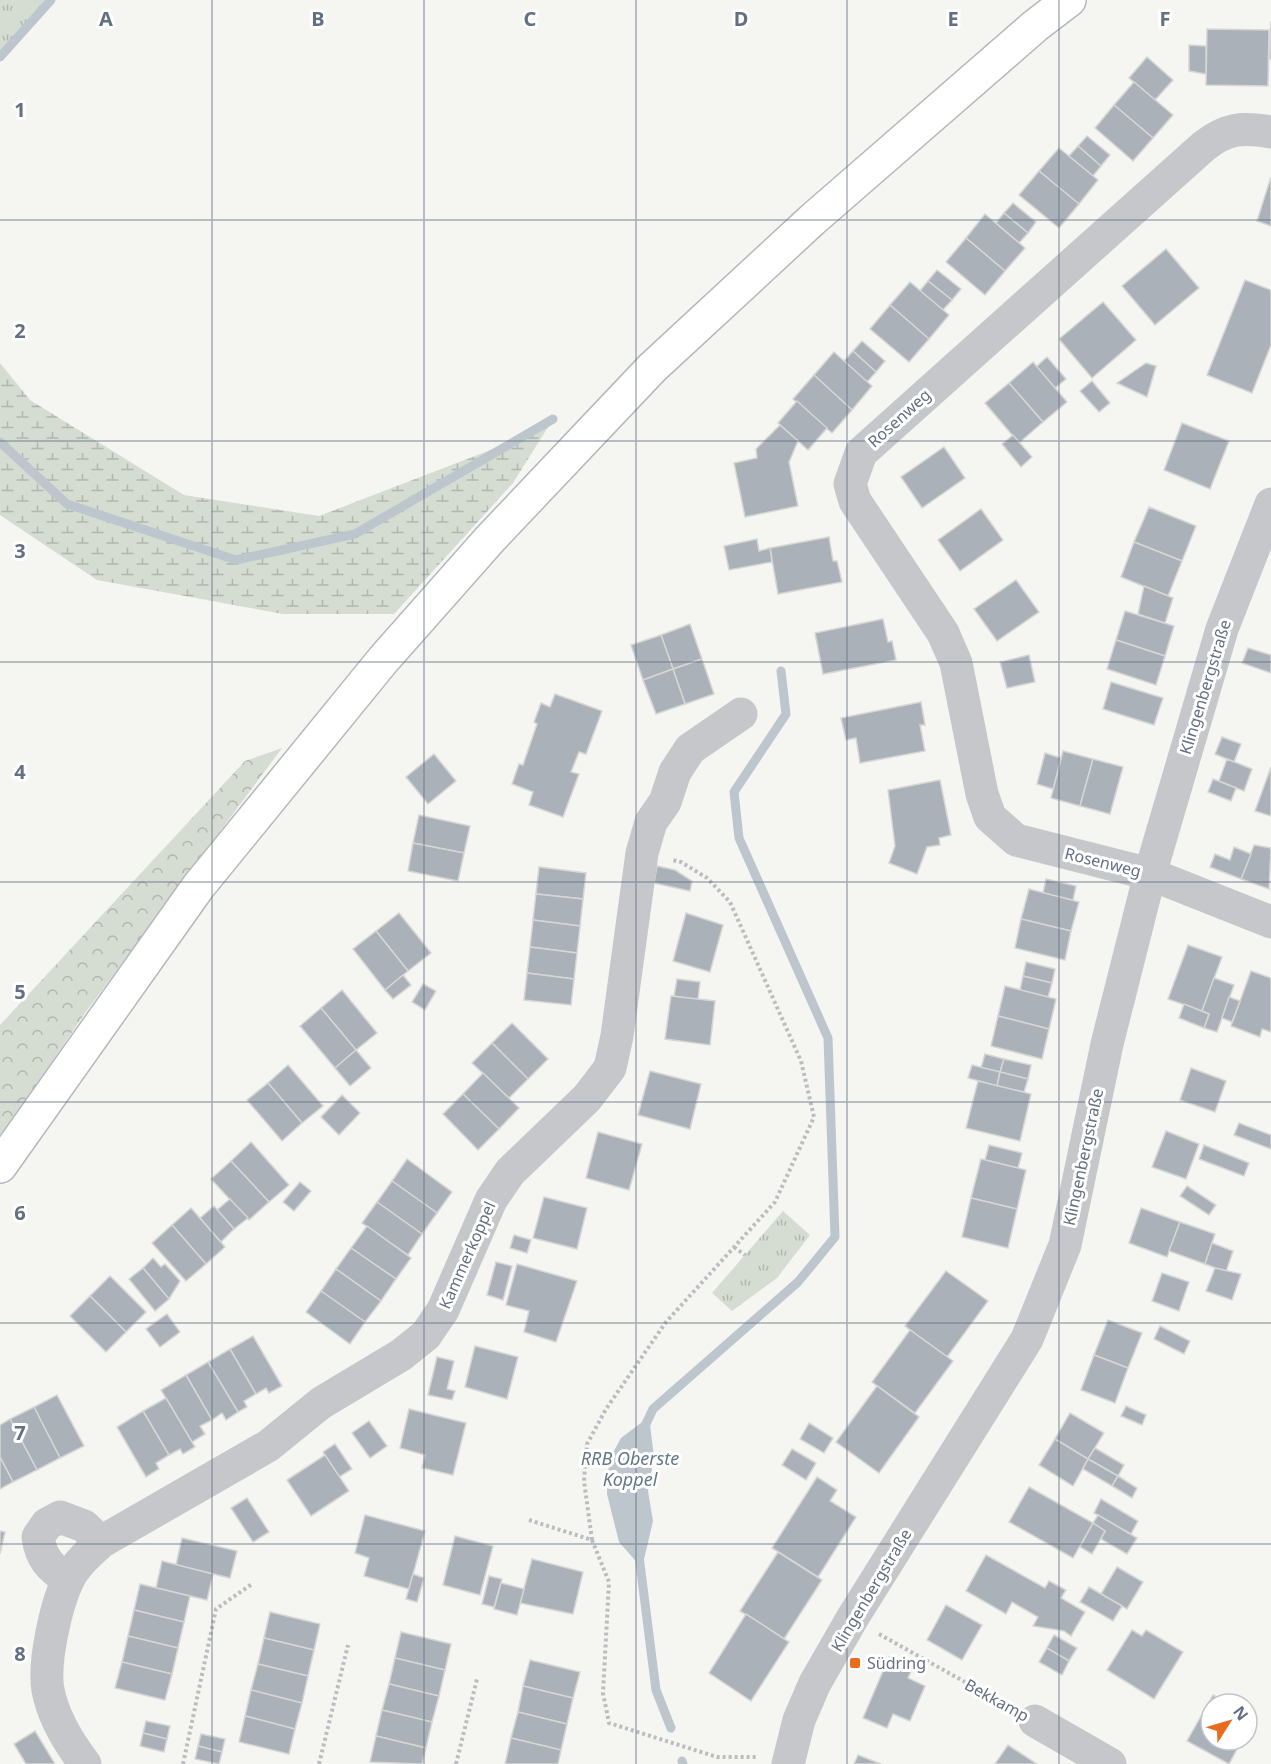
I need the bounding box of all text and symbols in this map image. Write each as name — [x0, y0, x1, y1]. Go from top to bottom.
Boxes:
text: A — [99, 5, 113, 32]
text: B — [311, 5, 325, 32]
text: C — [524, 5, 537, 32]
text: D — [734, 5, 748, 32]
text: E — [947, 5, 959, 32]
text: F — [1160, 5, 1170, 32]
text: 1 — [14, 96, 26, 123]
text: 2 — [14, 317, 26, 344]
street label: Rosenweg — [863, 384, 935, 452]
text: 3 — [14, 537, 26, 564]
street label: Klingenbergstraße — [1174, 617, 1236, 757]
text: 4 — [14, 758, 26, 785]
street label: Rosenweg — [1063, 842, 1143, 882]
text: 5 — [14, 978, 26, 1005]
street label: Klingenbergstraße — [1058, 1086, 1108, 1228]
street label: Kammerkoppel — [433, 1198, 501, 1312]
text: 6 — [14, 1199, 26, 1226]
text: 7 — [14, 1419, 26, 1446]
water label: RRB Oberste Koppel — [581, 1446, 679, 1491]
street label: Klingenbergstraße — [826, 1524, 916, 1656]
text: 8 — [14, 1640, 26, 1667]
place label: Südring — [867, 1652, 926, 1674]
marker: Südring — [848, 1656, 862, 1670]
street label: Bekkamp — [961, 1673, 1033, 1727]
north arrow — [1199, 1692, 1259, 1752]
text: N — [1228, 1701, 1254, 1725]

